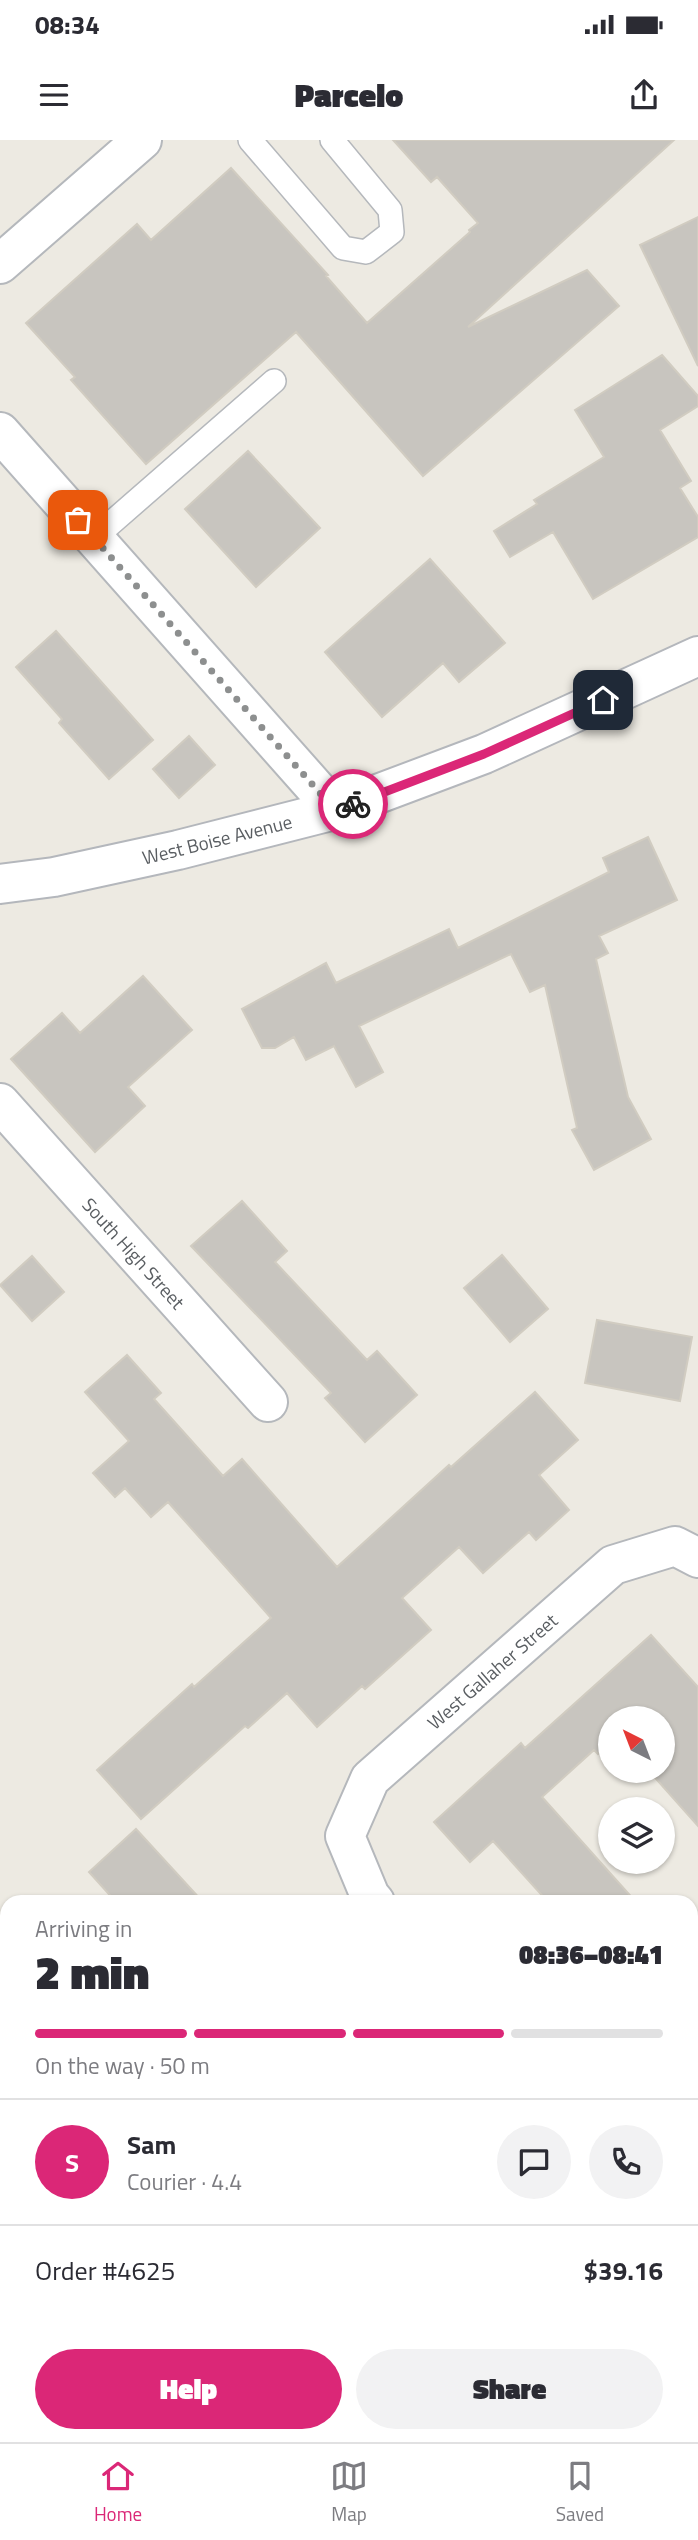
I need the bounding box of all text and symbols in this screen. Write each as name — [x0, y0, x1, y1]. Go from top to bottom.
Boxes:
text: 08:34 — [35, 5, 100, 44]
text: Parcelo — [295, 71, 403, 119]
icon: menu — [35, 76, 73, 114]
icon: share — [625, 76, 663, 114]
pin — [48, 490, 108, 550]
icon: bag — [59, 501, 97, 539]
pin — [573, 670, 633, 730]
icon: home — [584, 681, 622, 719]
courier — [318, 769, 388, 839]
icon: bike — [334, 785, 372, 823]
street label: West Boise Avenue — [139, 806, 295, 872]
street label: South High Street — [76, 1191, 192, 1316]
street label: West Gallaher Street — [420, 1606, 564, 1736]
north arrow — [598, 1706, 676, 1783]
map controls — [598, 1706, 675, 1874]
button: layers — [598, 1797, 675, 1874]
text: Arriving in — [35, 1911, 132, 1946]
text: 08:36–08:41 — [519, 1935, 663, 1974]
text: 2 min — [35, 1937, 149, 2007]
text: On the way · 50 m — [35, 2048, 210, 2083]
text: Sam — [127, 2125, 176, 2164]
button: chat — [497, 2125, 571, 2199]
button: phone — [589, 2125, 663, 2199]
text: S — [65, 2143, 79, 2182]
text: Courier · 4.4 — [127, 2164, 242, 2199]
text: Order #4625 — [35, 2251, 175, 2290]
text: $39.16 — [584, 2251, 663, 2290]
button: Help — [35, 2349, 342, 2429]
button: Share — [356, 2349, 663, 2429]
tab: Home — [94, 2457, 142, 2528]
tab: Map — [330, 2457, 368, 2528]
tab: Saved — [556, 2457, 604, 2528]

